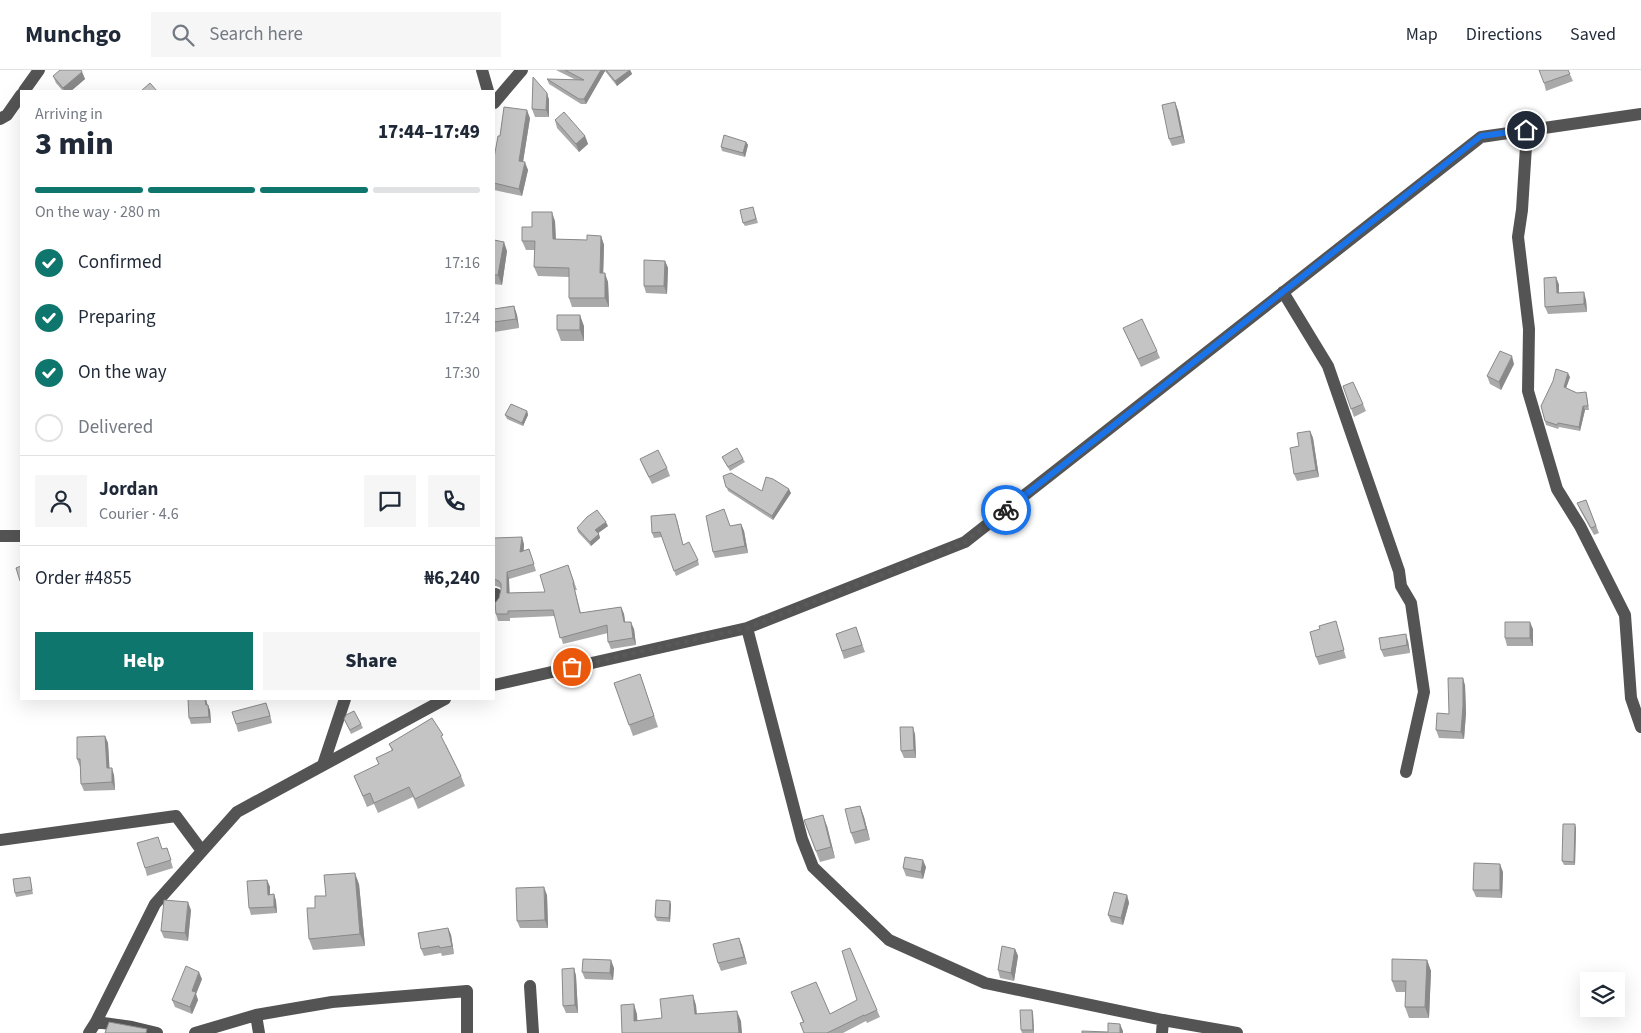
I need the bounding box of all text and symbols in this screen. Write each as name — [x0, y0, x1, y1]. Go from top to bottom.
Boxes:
search box — [151, 12, 501, 57]
text: Munchgo — [25, 17, 121, 52]
icon: search — [169, 21, 197, 49]
text: Search here — [209, 21, 303, 48]
text: Map — [1406, 22, 1438, 47]
text: Directions — [1466, 22, 1542, 47]
text: Saved — [1570, 22, 1616, 47]
text: Arriving in — [35, 103, 103, 125]
pin — [1505, 109, 1547, 151]
icon: home — [1512, 116, 1540, 144]
text: 17:44–17:49 — [378, 119, 480, 146]
text: 3 min — [35, 121, 114, 167]
text: On the way · 280 m — [35, 201, 160, 223]
icon: check — [35, 249, 63, 277]
text: Confirmed — [78, 249, 162, 276]
text: 17:16 — [444, 252, 480, 274]
icon: check — [35, 304, 63, 332]
text: Preparing — [78, 304, 156, 331]
text: 17:24 — [444, 307, 480, 329]
icon: check — [35, 359, 63, 387]
text: On the way — [78, 359, 167, 386]
text: 17:30 — [444, 362, 480, 384]
text: Delivered — [78, 414, 153, 441]
button: person — [35, 475, 87, 527]
button: chat — [364, 475, 416, 527]
button: phone — [428, 475, 480, 527]
text: Jordan — [99, 476, 158, 503]
courier — [981, 485, 1031, 535]
icon: bike — [992, 496, 1020, 524]
text: Courier · 4.6 — [99, 503, 179, 525]
text: Order #4855 — [35, 565, 132, 592]
text: ₦6,240 — [424, 565, 480, 592]
button: Help — [35, 632, 253, 690]
button: Share — [263, 632, 480, 690]
pin — [551, 646, 593, 688]
icon: bag — [558, 653, 586, 681]
map controls — [1580, 972, 1625, 1017]
button: layers — [1580, 972, 1625, 1017]

